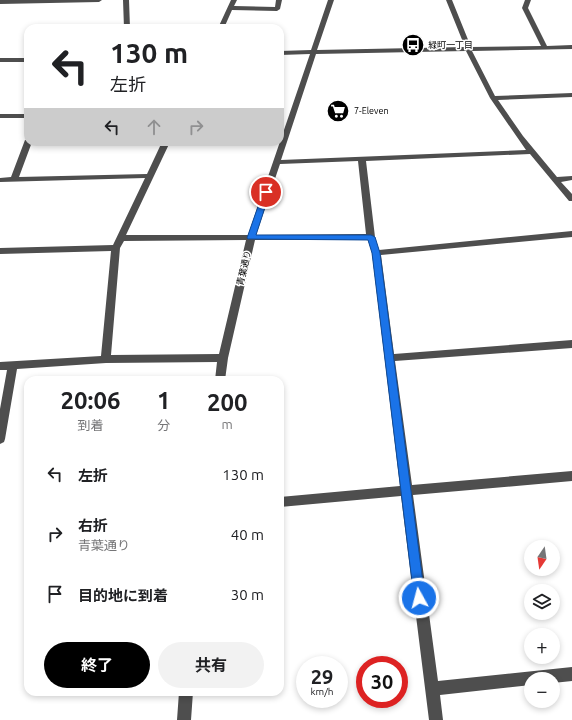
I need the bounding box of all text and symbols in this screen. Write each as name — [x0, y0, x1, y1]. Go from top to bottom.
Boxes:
bus stop icon: 緑町一丁目 — [400, 32, 426, 58]
text: 130 m — [110, 37, 188, 68]
icon: left — [44, 40, 96, 92]
place label: 緑町一丁目 — [428, 40, 473, 50]
text: 左折 — [110, 74, 146, 94]
supermarket icon: 7-Eleven — [325, 98, 351, 124]
place label: 7-Eleven — [354, 106, 389, 116]
icon: left — [101, 116, 123, 138]
icon: ahead — [143, 116, 165, 138]
icon: right — [185, 116, 207, 138]
pin — [249, 175, 283, 209]
icon: arrive — [255, 181, 277, 203]
street label: 青葉通り — [235, 249, 253, 287]
text: 20:06 — [60, 387, 121, 414]
text: 1 — [157, 387, 170, 414]
text: 200 — [207, 389, 248, 416]
text: m — [222, 417, 233, 431]
text: 到着 — [77, 418, 103, 432]
text: 分 — [157, 418, 170, 432]
icon: left — [44, 463, 66, 485]
text: 130 m — [222, 466, 264, 483]
text: 左折 — [78, 467, 108, 484]
text: 右折 — [78, 517, 108, 534]
icon: right — [44, 523, 66, 545]
text: 40 m — [231, 526, 264, 543]
text: 青葉通り — [78, 538, 130, 552]
north arrow — [524, 540, 560, 576]
map controls — [524, 540, 560, 708]
position arrow — [398, 577, 440, 619]
icon: arrive — [44, 583, 66, 605]
button: layers — [524, 584, 560, 620]
text: 30 m — [231, 586, 264, 603]
text: 目的地に到着 — [78, 587, 168, 604]
button: + — [524, 628, 560, 664]
button: 終了 — [44, 642, 150, 688]
button: 共有 — [158, 642, 264, 688]
speed limit sign: 30 — [356, 656, 408, 708]
text: 29 — [311, 665, 333, 688]
button: − — [524, 672, 560, 708]
text: km/h — [310, 686, 334, 697]

